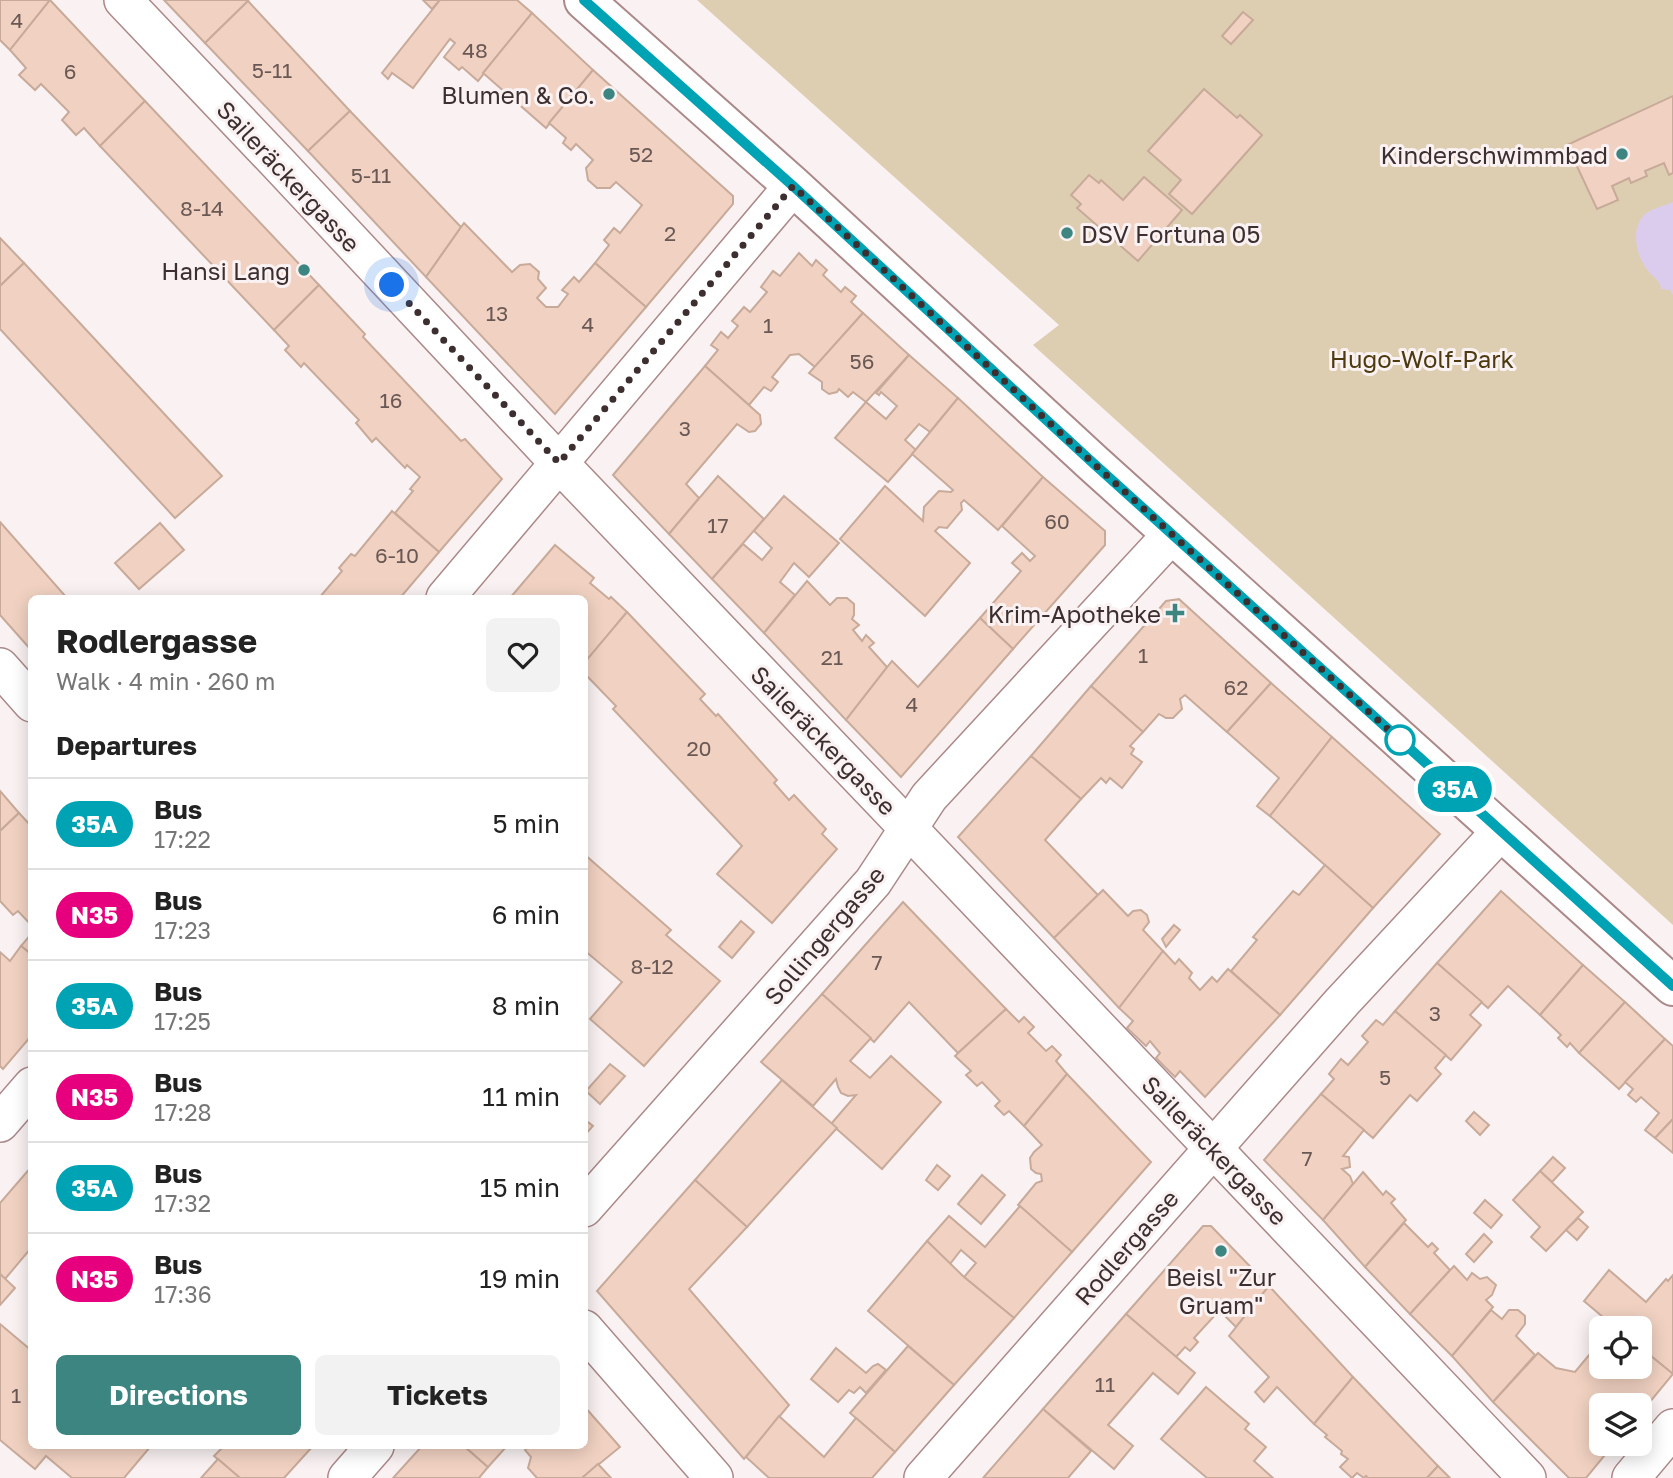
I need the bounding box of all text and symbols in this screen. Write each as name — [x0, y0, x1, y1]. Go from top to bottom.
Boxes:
house number: 4 — [11, 7, 23, 33]
house number: 48 — [462, 37, 488, 63]
house number: 5-11 — [252, 57, 292, 83]
house number: 6 — [64, 58, 76, 84]
place label: Blumen & Co. — [441, 80, 595, 109]
marker: Blumen & Co. — [601, 86, 617, 102]
street label: Saileräckergasse — [211, 94, 367, 258]
place label: Kinderschwimmbad — [1380, 140, 1608, 169]
house number: 52 — [629, 141, 653, 167]
marker: Kinderschwimmbad — [1614, 146, 1630, 162]
house number: 5-11 — [351, 162, 391, 188]
house number: 8-14 — [180, 195, 224, 221]
place label: DSV Fortuna 05 — [1081, 219, 1260, 248]
house number: 2 — [664, 220, 676, 246]
marker: DSV Fortuna 05 — [1059, 225, 1075, 241]
place label: Hansi Lang — [161, 256, 290, 285]
marker: Hansi Lang — [296, 262, 312, 278]
your location — [374, 267, 409, 302]
house number: 13 — [486, 300, 508, 326]
house number: 4 — [582, 311, 594, 337]
house number: 1 — [763, 312, 773, 338]
park label: Hugo-Wolf-Park — [1330, 344, 1514, 373]
house number: 56 — [850, 348, 874, 374]
house number: 16 — [380, 387, 402, 413]
house number: 3 — [679, 415, 691, 441]
house number: 60 — [1044, 508, 1070, 534]
house number: 17 — [707, 512, 729, 538]
house number: 6-10 — [375, 542, 419, 568]
place label: Krim-Apotheke — [988, 599, 1161, 628]
marker: Krim-Apotheke — [1167, 605, 1183, 621]
button: heart — [486, 618, 560, 692]
text: Rodlergasse — [56, 621, 257, 660]
house number: 1 — [1138, 642, 1148, 668]
house number: 21 — [821, 644, 843, 670]
street label: Saileräckergasse — [745, 659, 903, 821]
text: Walk · 4 min · 260 m — [56, 667, 275, 695]
house number: 62 — [1224, 674, 1248, 700]
house number: 4 — [906, 691, 918, 717]
unlabelled marker — [1385, 725, 1415, 755]
text: Departures — [56, 730, 197, 761]
house number: 20 — [686, 735, 712, 761]
line badge: 35A — [1415, 766, 1495, 812]
text: 35A — [1432, 774, 1478, 803]
text: Bus — [154, 794, 202, 825]
text: 5 min — [492, 808, 560, 839]
text: 35A — [71, 809, 118, 838]
text: 17:22 — [154, 825, 211, 853]
street label: Sollingergasse — [758, 860, 890, 1010]
text: Bus — [154, 885, 202, 916]
text: 6 min — [492, 899, 560, 930]
text: N35 — [71, 900, 118, 929]
text: 17:23 — [154, 916, 211, 944]
house number: 7 — [871, 949, 883, 975]
house number: 8-12 — [630, 953, 674, 979]
text: Bus — [154, 976, 202, 1007]
text: 8 min — [492, 990, 560, 1021]
text: 35A — [71, 991, 118, 1020]
house number: 3 — [1429, 1000, 1441, 1026]
text: 17:25 — [154, 1007, 211, 1035]
house number: 5 — [1379, 1064, 1391, 1090]
text: Bus — [154, 1067, 202, 1098]
street label: Saileräckergasse — [1136, 1069, 1294, 1231]
text: 11 min — [482, 1081, 560, 1112]
text: N35 — [71, 1082, 118, 1111]
text: 17:28 — [154, 1098, 212, 1126]
house number: 7 — [1301, 1145, 1313, 1171]
text: Bus — [154, 1158, 202, 1189]
text: 15 min — [480, 1172, 560, 1203]
text: 35A — [71, 1173, 118, 1202]
street label: Rodlergasse — [1068, 1183, 1184, 1311]
text: 17:32 — [154, 1189, 211, 1217]
marker: Beisl "Zur Gruam" — [1213, 1243, 1229, 1259]
text: Bus — [154, 1249, 202, 1280]
place label: Beisl "Zur Gruam" — [1166, 1262, 1276, 1319]
text: 19 min — [479, 1263, 560, 1294]
text: N35 — [71, 1264, 118, 1293]
text: 17:36 — [154, 1280, 212, 1308]
map controls — [1589, 1316, 1652, 1456]
button: locate — [1589, 1316, 1652, 1379]
button: Directions — [56, 1355, 301, 1435]
button: Tickets — [315, 1355, 560, 1435]
house number: 11 — [1095, 1371, 1115, 1397]
house number: 1 — [11, 1382, 21, 1408]
button: layers — [1589, 1393, 1652, 1456]

